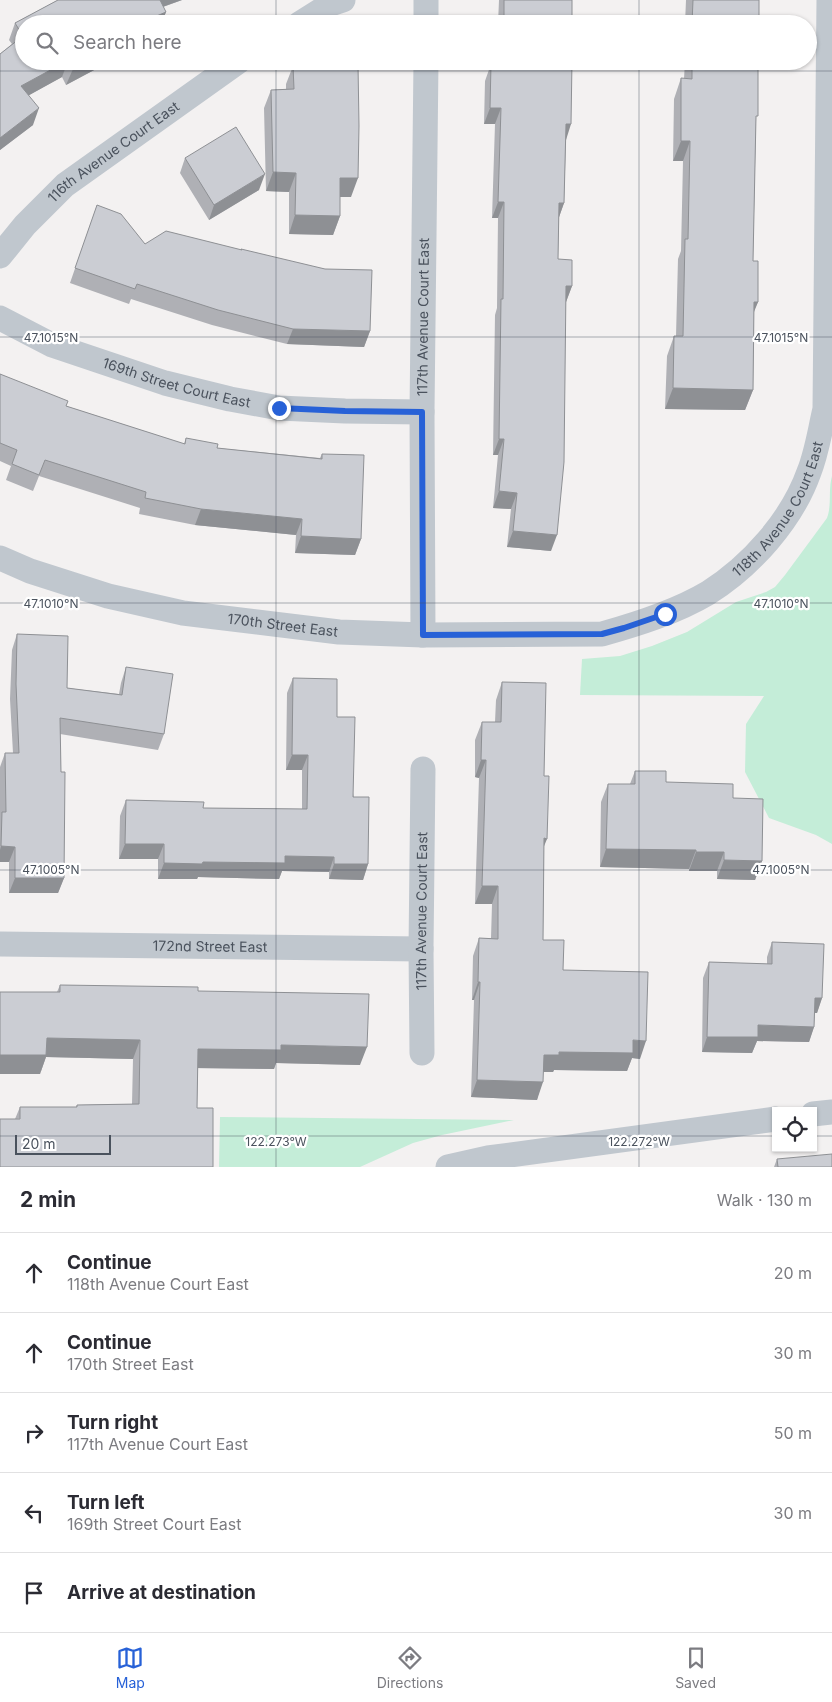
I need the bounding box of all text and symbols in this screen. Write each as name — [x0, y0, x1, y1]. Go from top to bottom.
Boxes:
search box — [15, 15, 817, 70]
icon: search — [33, 29, 61, 57]
text: Search here — [73, 31, 182, 54]
street label: 116th Avenue Court East — [44, 97, 183, 206]
street label: 117th Avenue Court East — [413, 237, 432, 396]
text: 47.1015°N — [24, 330, 78, 345]
text: 47.1015°N — [754, 330, 808, 345]
street label: 169th Street Court East — [101, 354, 252, 411]
route end — [268, 397, 291, 420]
street label: 118th Avenue Court East — [729, 439, 826, 580]
text: 47.1010°N — [24, 596, 78, 611]
text: 47.1010°N — [754, 596, 808, 611]
route start — [654, 603, 677, 626]
street label: 170th Street East — [227, 610, 339, 640]
street label: 117th Avenue Court East — [412, 831, 430, 990]
text: 47.1005°N — [22, 862, 80, 877]
text: 47.1005°N — [752, 862, 810, 877]
street label: 172nd Street East — [153, 937, 268, 955]
map controls — [772, 1107, 817, 1152]
button: locate — [772, 1107, 817, 1152]
scale bar — [15, 1132, 111, 1155]
text: 122.273°W — [245, 1134, 307, 1149]
text: 122.272°W — [608, 1134, 670, 1149]
text: 20 m — [22, 1135, 56, 1152]
text: 2 min — [20, 1187, 76, 1212]
text: Walk · 130 m — [717, 1190, 812, 1210]
text: Continue — [67, 1251, 152, 1274]
icon: ahead — [20, 1259, 48, 1287]
text: 20 m — [774, 1263, 812, 1283]
text: 118th Avenue Court East — [67, 1274, 249, 1294]
text: Continue — [67, 1331, 152, 1354]
icon: ahead — [20, 1339, 48, 1367]
text: 30 m — [774, 1343, 812, 1363]
text: 170th Street East — [67, 1354, 194, 1374]
text: Turn right — [67, 1411, 158, 1434]
icon: right — [20, 1419, 48, 1447]
text: 50 m — [774, 1423, 812, 1443]
text: 117th Avenue Court East — [67, 1434, 248, 1454]
text: Turn left — [67, 1491, 145, 1514]
icon: left — [20, 1499, 48, 1527]
text: 30 m — [774, 1503, 812, 1523]
text: 169th Street Court East — [67, 1514, 241, 1534]
icon: arrive — [20, 1579, 48, 1607]
text: Arrive at destination — [67, 1581, 256, 1604]
tab: Map — [116, 1644, 145, 1691]
tab: Directions — [377, 1644, 443, 1691]
tab: Saved — [675, 1644, 716, 1691]

